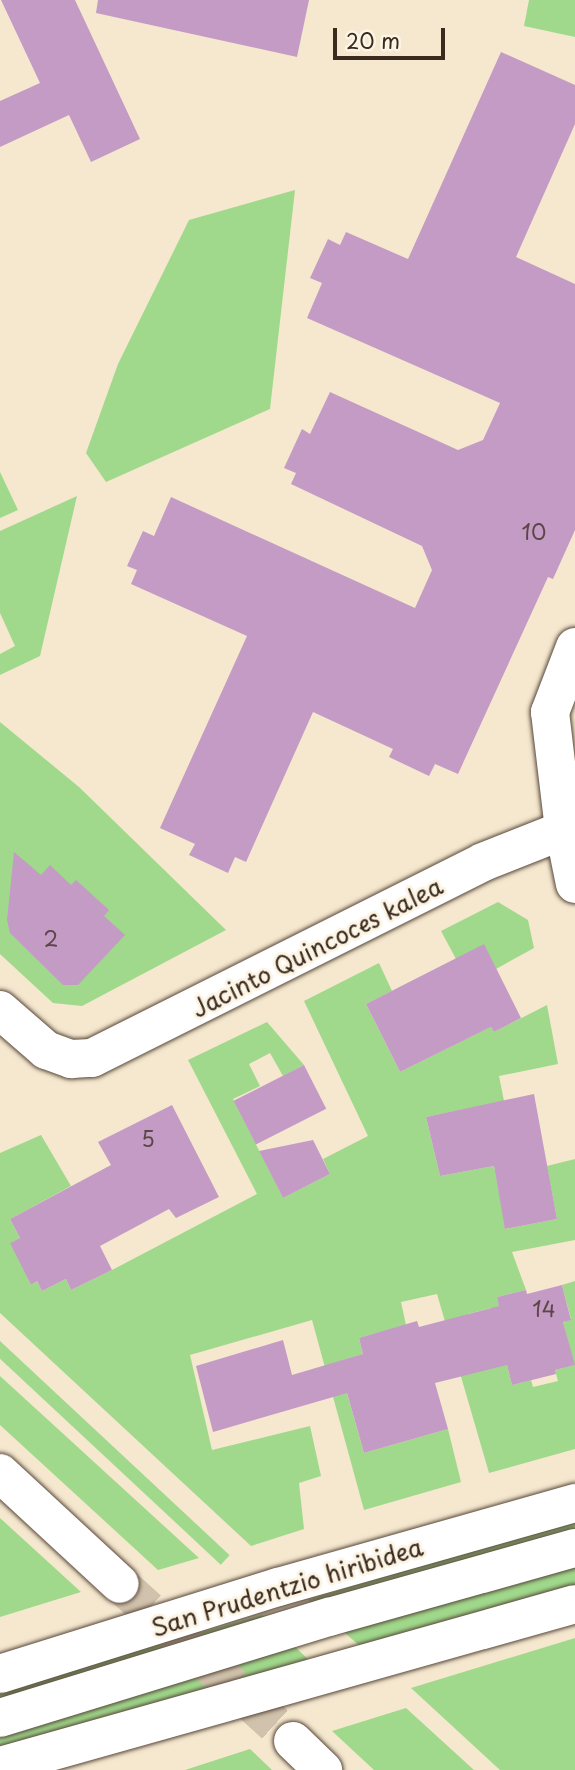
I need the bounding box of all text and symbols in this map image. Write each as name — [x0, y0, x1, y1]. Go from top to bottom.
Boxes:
scale bar — [337, 14, 449, 58]
text: 20 m — [346, 24, 400, 56]
house number: 10 — [522, 518, 546, 544]
street label: Jacinto Quincoces kalea — [186, 871, 448, 1023]
house number: 2 — [44, 925, 58, 951]
house number: 5 — [141, 1125, 155, 1151]
house number: 14 — [532, 1295, 556, 1321]
street label: San Prudentzio hiribidea — [148, 1532, 426, 1642]

